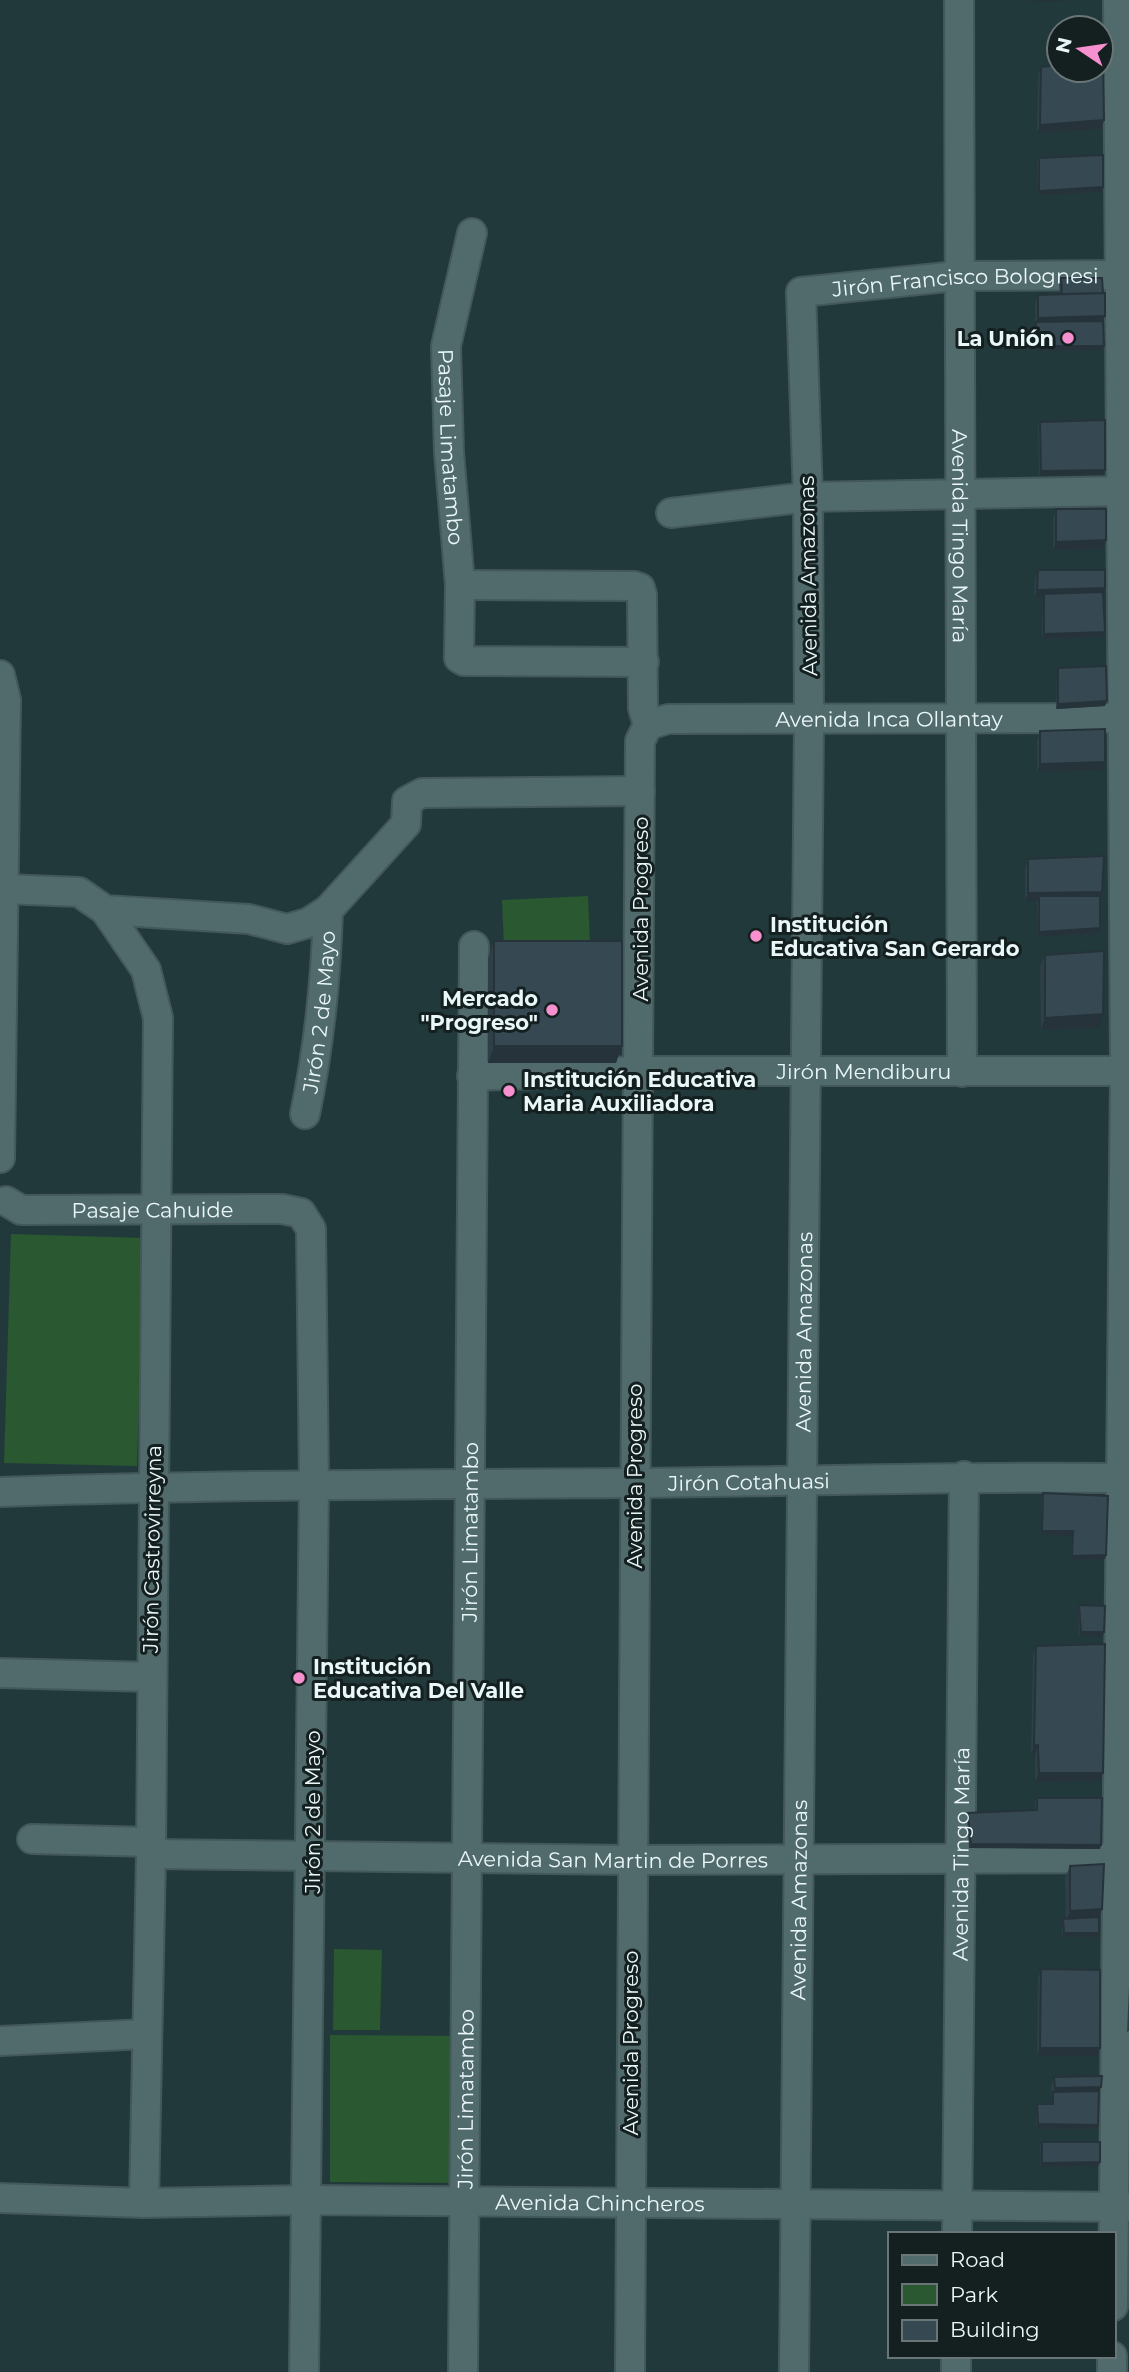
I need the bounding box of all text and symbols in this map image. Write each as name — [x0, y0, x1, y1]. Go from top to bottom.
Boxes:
north arrow — [1045, 14, 1115, 84]
text: N — [1051, 35, 1077, 55]
street label: Jirón Francisco Bolognesi — [830, 263, 1099, 301]
place label: La Unión — [957, 326, 1054, 351]
marker: La Unión — [1060, 330, 1076, 346]
street label: Pasaje Limatambo — [434, 348, 469, 546]
street label: Avenida Tingo María — [948, 429, 973, 643]
street label: Avenida Amazonas — [794, 476, 822, 676]
street label: Avenida Inca Ollantay — [775, 706, 1004, 731]
street label: Avenida Progreso — [628, 817, 653, 1001]
place label: Institución Educativa San Gerardo — [770, 912, 1020, 961]
marker: Institución Educativa San Gerardo — [748, 928, 764, 944]
street label: Jirón 2 de Mayo — [297, 930, 340, 1096]
place label: Mercado "Progreso" — [420, 986, 538, 1035]
marker: Mercado "Progreso" — [544, 1002, 560, 1018]
street label: Jirón Mendiburu — [775, 1059, 951, 1084]
place label: Institución Educativa Maria Auxiliadora — [523, 1067, 756, 1116]
marker: Institución Educativa Maria Auxiliadora — [501, 1083, 517, 1099]
street label: Pasaje Cahuide — [72, 1197, 233, 1222]
street label: Avenida Amazonas — [790, 1232, 817, 1432]
street label: Avenida Progreso — [622, 1384, 647, 1568]
street label: Jirón Limatambo — [456, 1442, 483, 1623]
street label: Jirón Castrovirreyna — [138, 1445, 166, 1654]
street label: Jirón Cotahuasi — [667, 1468, 830, 1495]
place label: Institución Educativa Del Valle — [313, 1654, 524, 1703]
marker: Institución Educativa Del Valle — [291, 1670, 307, 1686]
street label: Jirón 2 de Mayo — [300, 1730, 325, 1895]
street label: Avenida Tingo María — [947, 1747, 974, 1961]
street label: Avenida Amazonas — [785, 1800, 812, 2000]
street label: Avenida San Martin de Porres — [458, 1845, 768, 1873]
street label: Avenida Progreso — [618, 1951, 643, 2135]
street label: Jirón Limatambo — [452, 2009, 478, 2190]
street label: Avenida Chincheros — [495, 2189, 705, 2216]
legend — [888, 2232, 1115, 2358]
text: Road — [950, 2247, 1005, 2272]
text: Park — [950, 2282, 998, 2307]
text: Building — [950, 2317, 1040, 2342]

